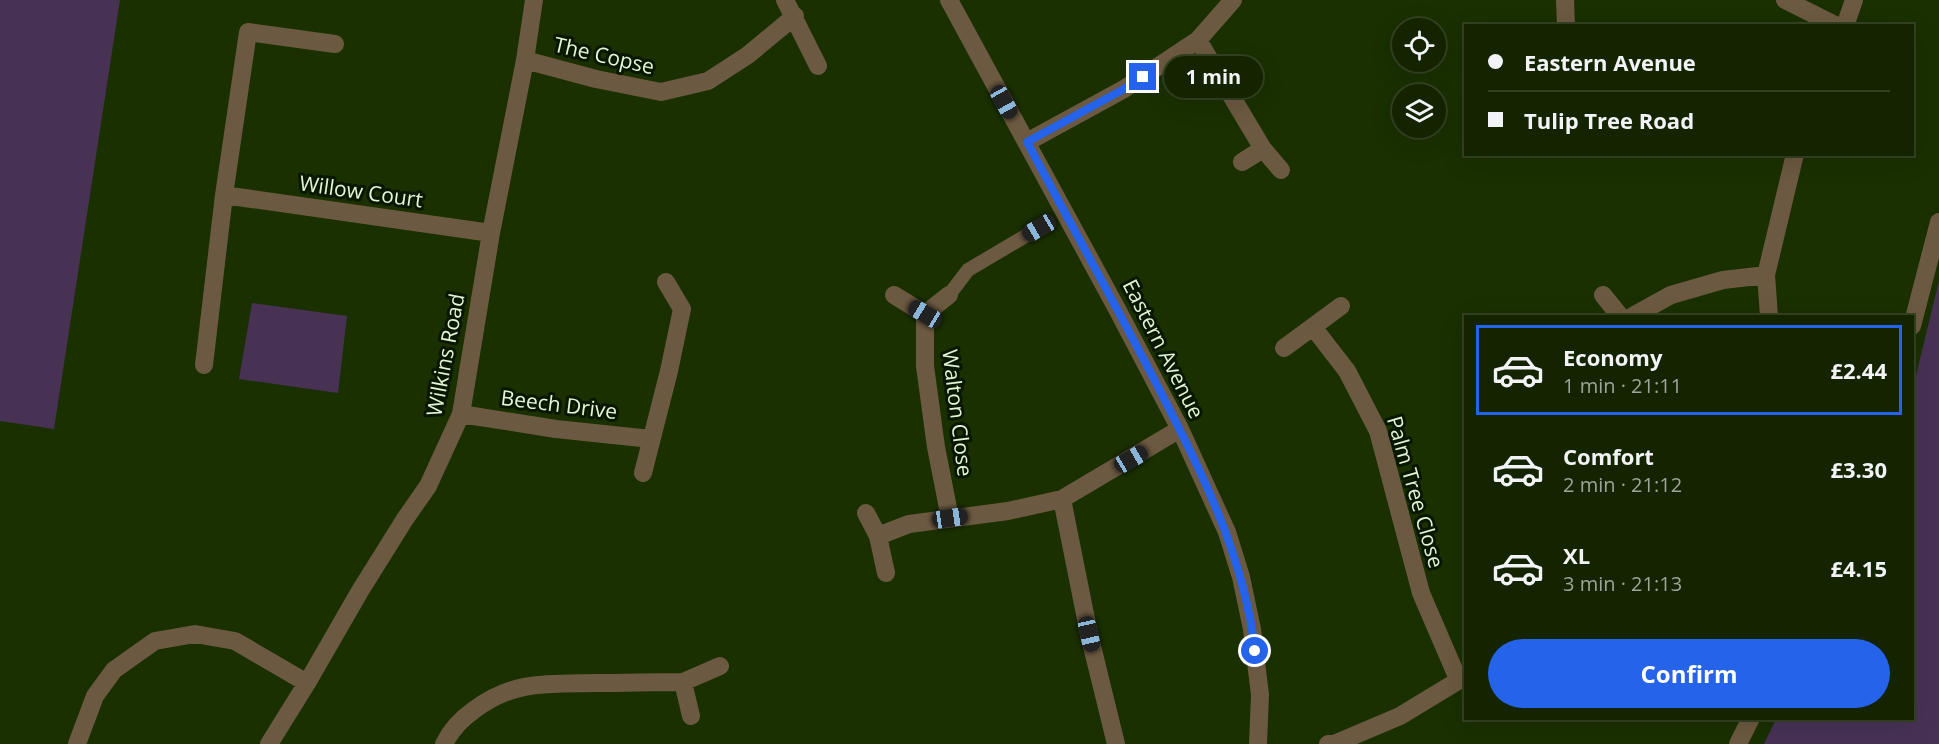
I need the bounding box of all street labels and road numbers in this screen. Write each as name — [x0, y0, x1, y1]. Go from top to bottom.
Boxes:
street label: The Copse — [551, 30, 657, 80]
street label: Willow Court — [298, 168, 425, 214]
street label: Eastern Avenue — [1117, 274, 1211, 423]
street label: Wilkins Road — [419, 291, 471, 419]
street label: Walton Close — [936, 348, 980, 478]
street label: Beech Drive — [499, 383, 619, 425]
street label: Palm Tree Close — [1381, 413, 1451, 571]

